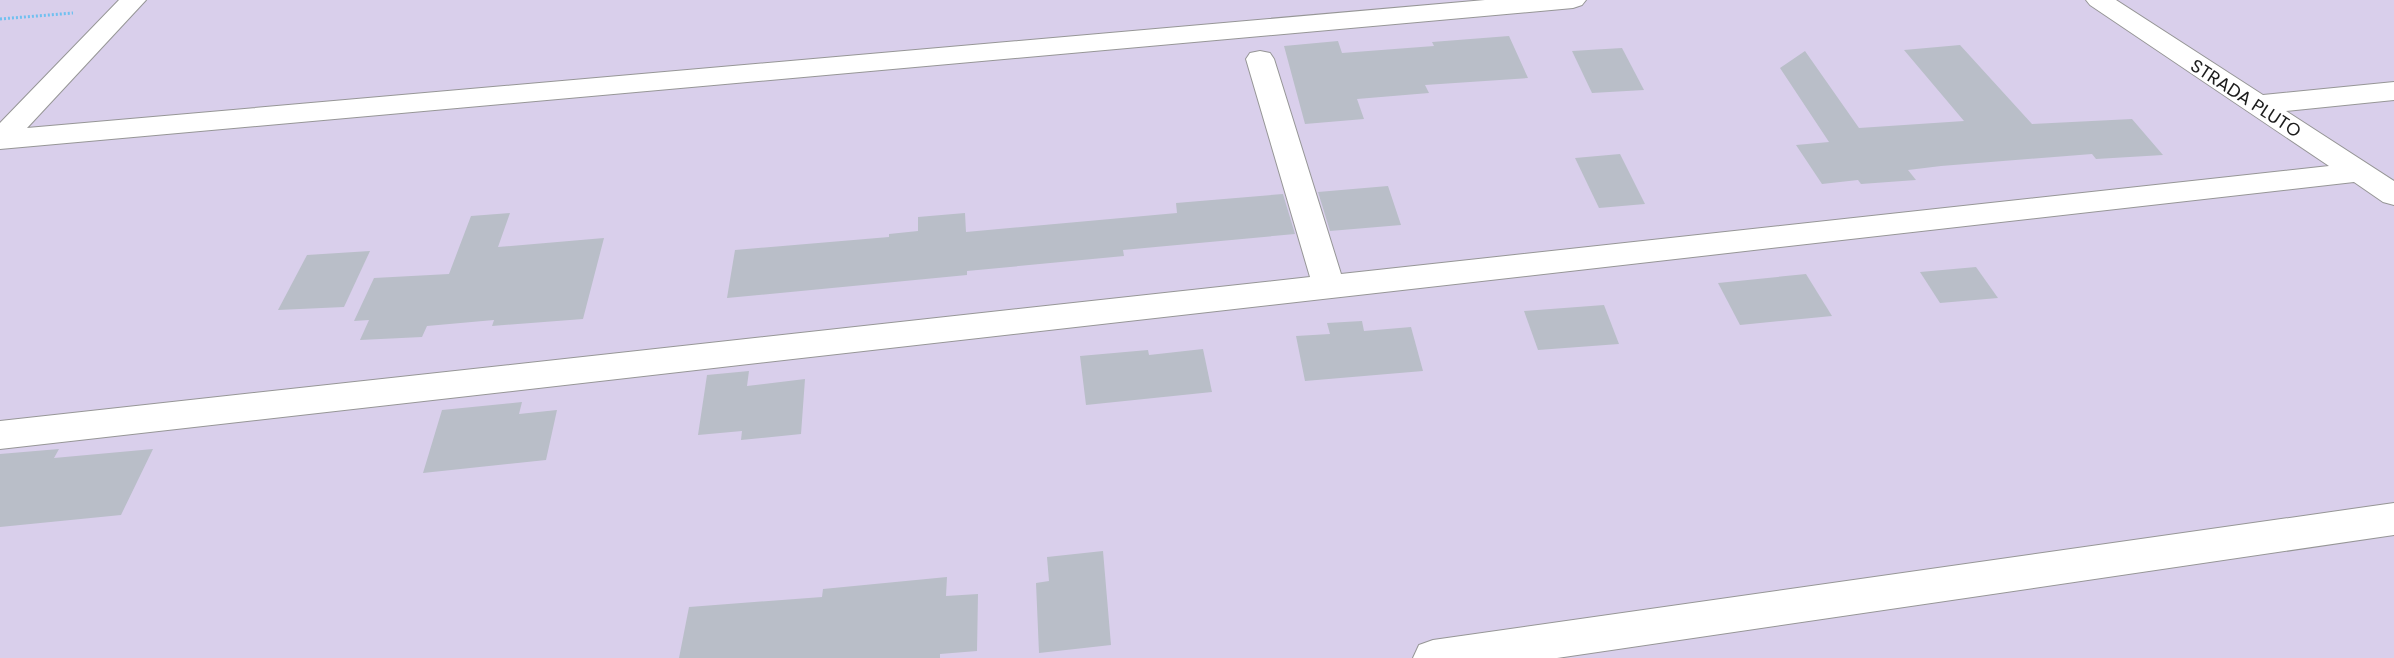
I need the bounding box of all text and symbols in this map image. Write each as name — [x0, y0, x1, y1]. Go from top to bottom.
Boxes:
street label: STRADA PLUTO — [2186, 53, 2306, 143]

